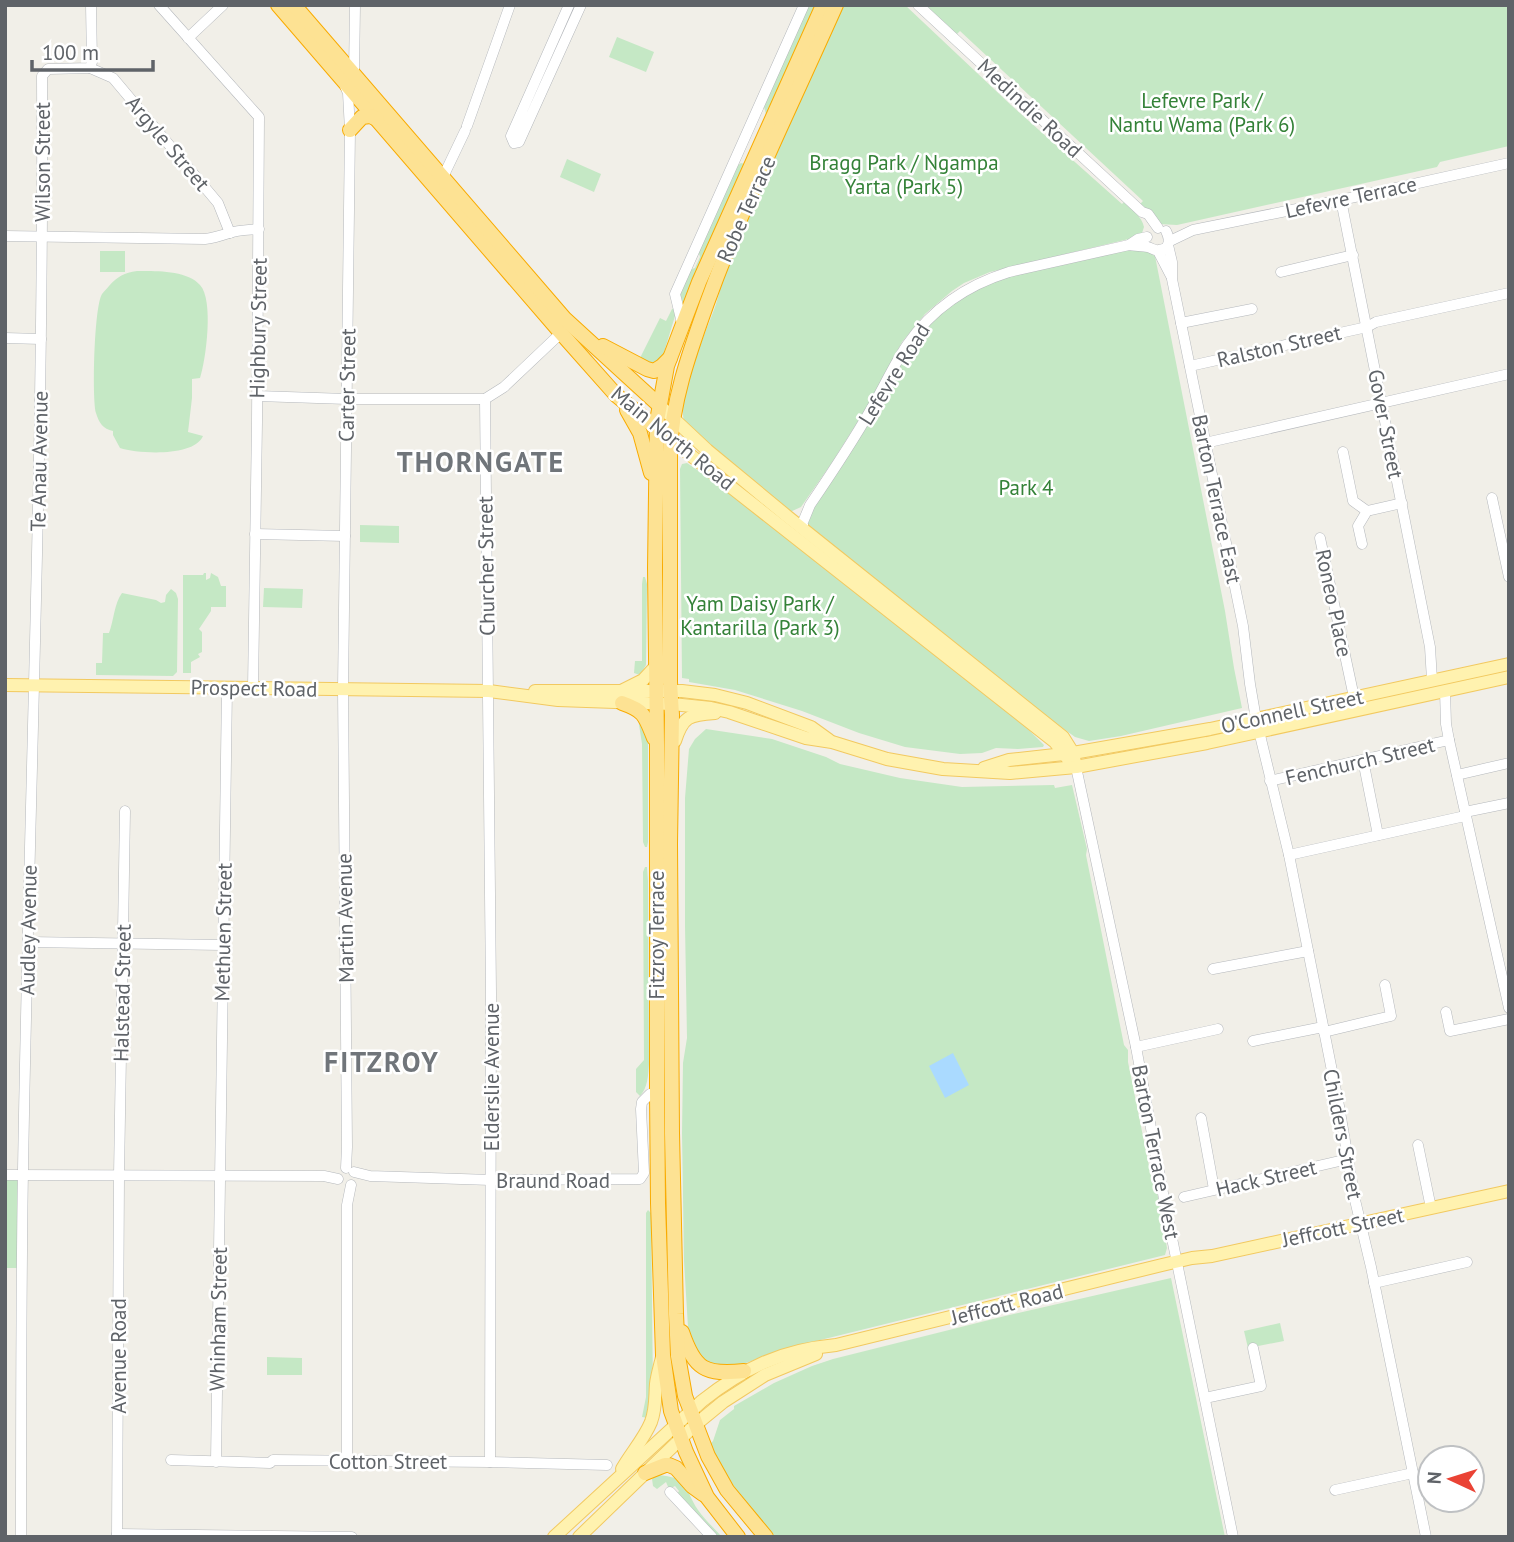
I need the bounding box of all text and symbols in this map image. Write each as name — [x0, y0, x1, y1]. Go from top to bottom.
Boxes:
scale bar — [32, 28, 152, 72]
text: 100 m — [42, 39, 99, 66]
street label: Medindie Road — [972, 53, 1088, 163]
park label: Lefevre Park / Nantu Wama (Park 6) — [1109, 87, 1295, 138]
street label: Argyle Street — [120, 90, 216, 196]
street label: Wilson Street — [29, 102, 56, 222]
park label: Bragg Park / Ngampa Yarta (Park 5) — [809, 149, 999, 200]
street label: Robe Terrace — [711, 152, 781, 266]
street label: Lefevre Terrace — [1283, 170, 1419, 224]
street label: Highbury Street — [243, 257, 273, 399]
street label: Lefevre Road — [852, 318, 936, 430]
street label: Ralston Street — [1214, 319, 1344, 373]
street label: Carter Street — [333, 328, 361, 442]
street label: Gover Street — [1362, 367, 1410, 481]
street label: Main North Road — [606, 380, 740, 496]
street label: Te Anau Avenue — [24, 390, 54, 532]
street label: Barton Terrace East — [1186, 412, 1248, 586]
district label: THORNGATE — [397, 443, 565, 480]
park label: Park 4 — [998, 474, 1054, 501]
street label: Churcher Street — [471, 496, 501, 636]
street label: Roneo Place — [1309, 547, 1359, 659]
park label: Yam Daisy Park / Kantarilla (Park 3) — [680, 590, 840, 641]
street label: Prospect Road — [190, 673, 318, 703]
street label: O'Connell Street — [1218, 683, 1366, 739]
street label: Fenchurch Street — [1283, 731, 1437, 791]
street label: Martin Avenue — [330, 853, 360, 983]
street label: Methuen Street — [208, 862, 238, 1002]
street label: Audley Avenue — [13, 864, 43, 996]
street label: Fitzroy Terrace — [643, 870, 670, 1000]
street label: Halstead Street — [107, 924, 137, 1062]
street label: Elderslie Avenue — [478, 1003, 505, 1151]
district label: FITZROY — [324, 1043, 440, 1080]
street label: Barton Terrace West — [1126, 1062, 1186, 1242]
street label: Childers Street — [1317, 1066, 1369, 1202]
street label: Hack Street — [1213, 1153, 1319, 1203]
street label: Braund Road — [496, 1167, 610, 1194]
street label: Jeffcott Street — [1279, 1201, 1406, 1253]
street label: Whinham Street — [203, 1247, 233, 1391]
street label: Jeffcott Road — [947, 1277, 1066, 1331]
street label: Avenue Road — [105, 1298, 132, 1414]
north arrow — [1416, 1444, 1486, 1514]
street label: Cotton Street — [329, 1448, 447, 1475]
text: N — [1422, 1471, 1446, 1485]

